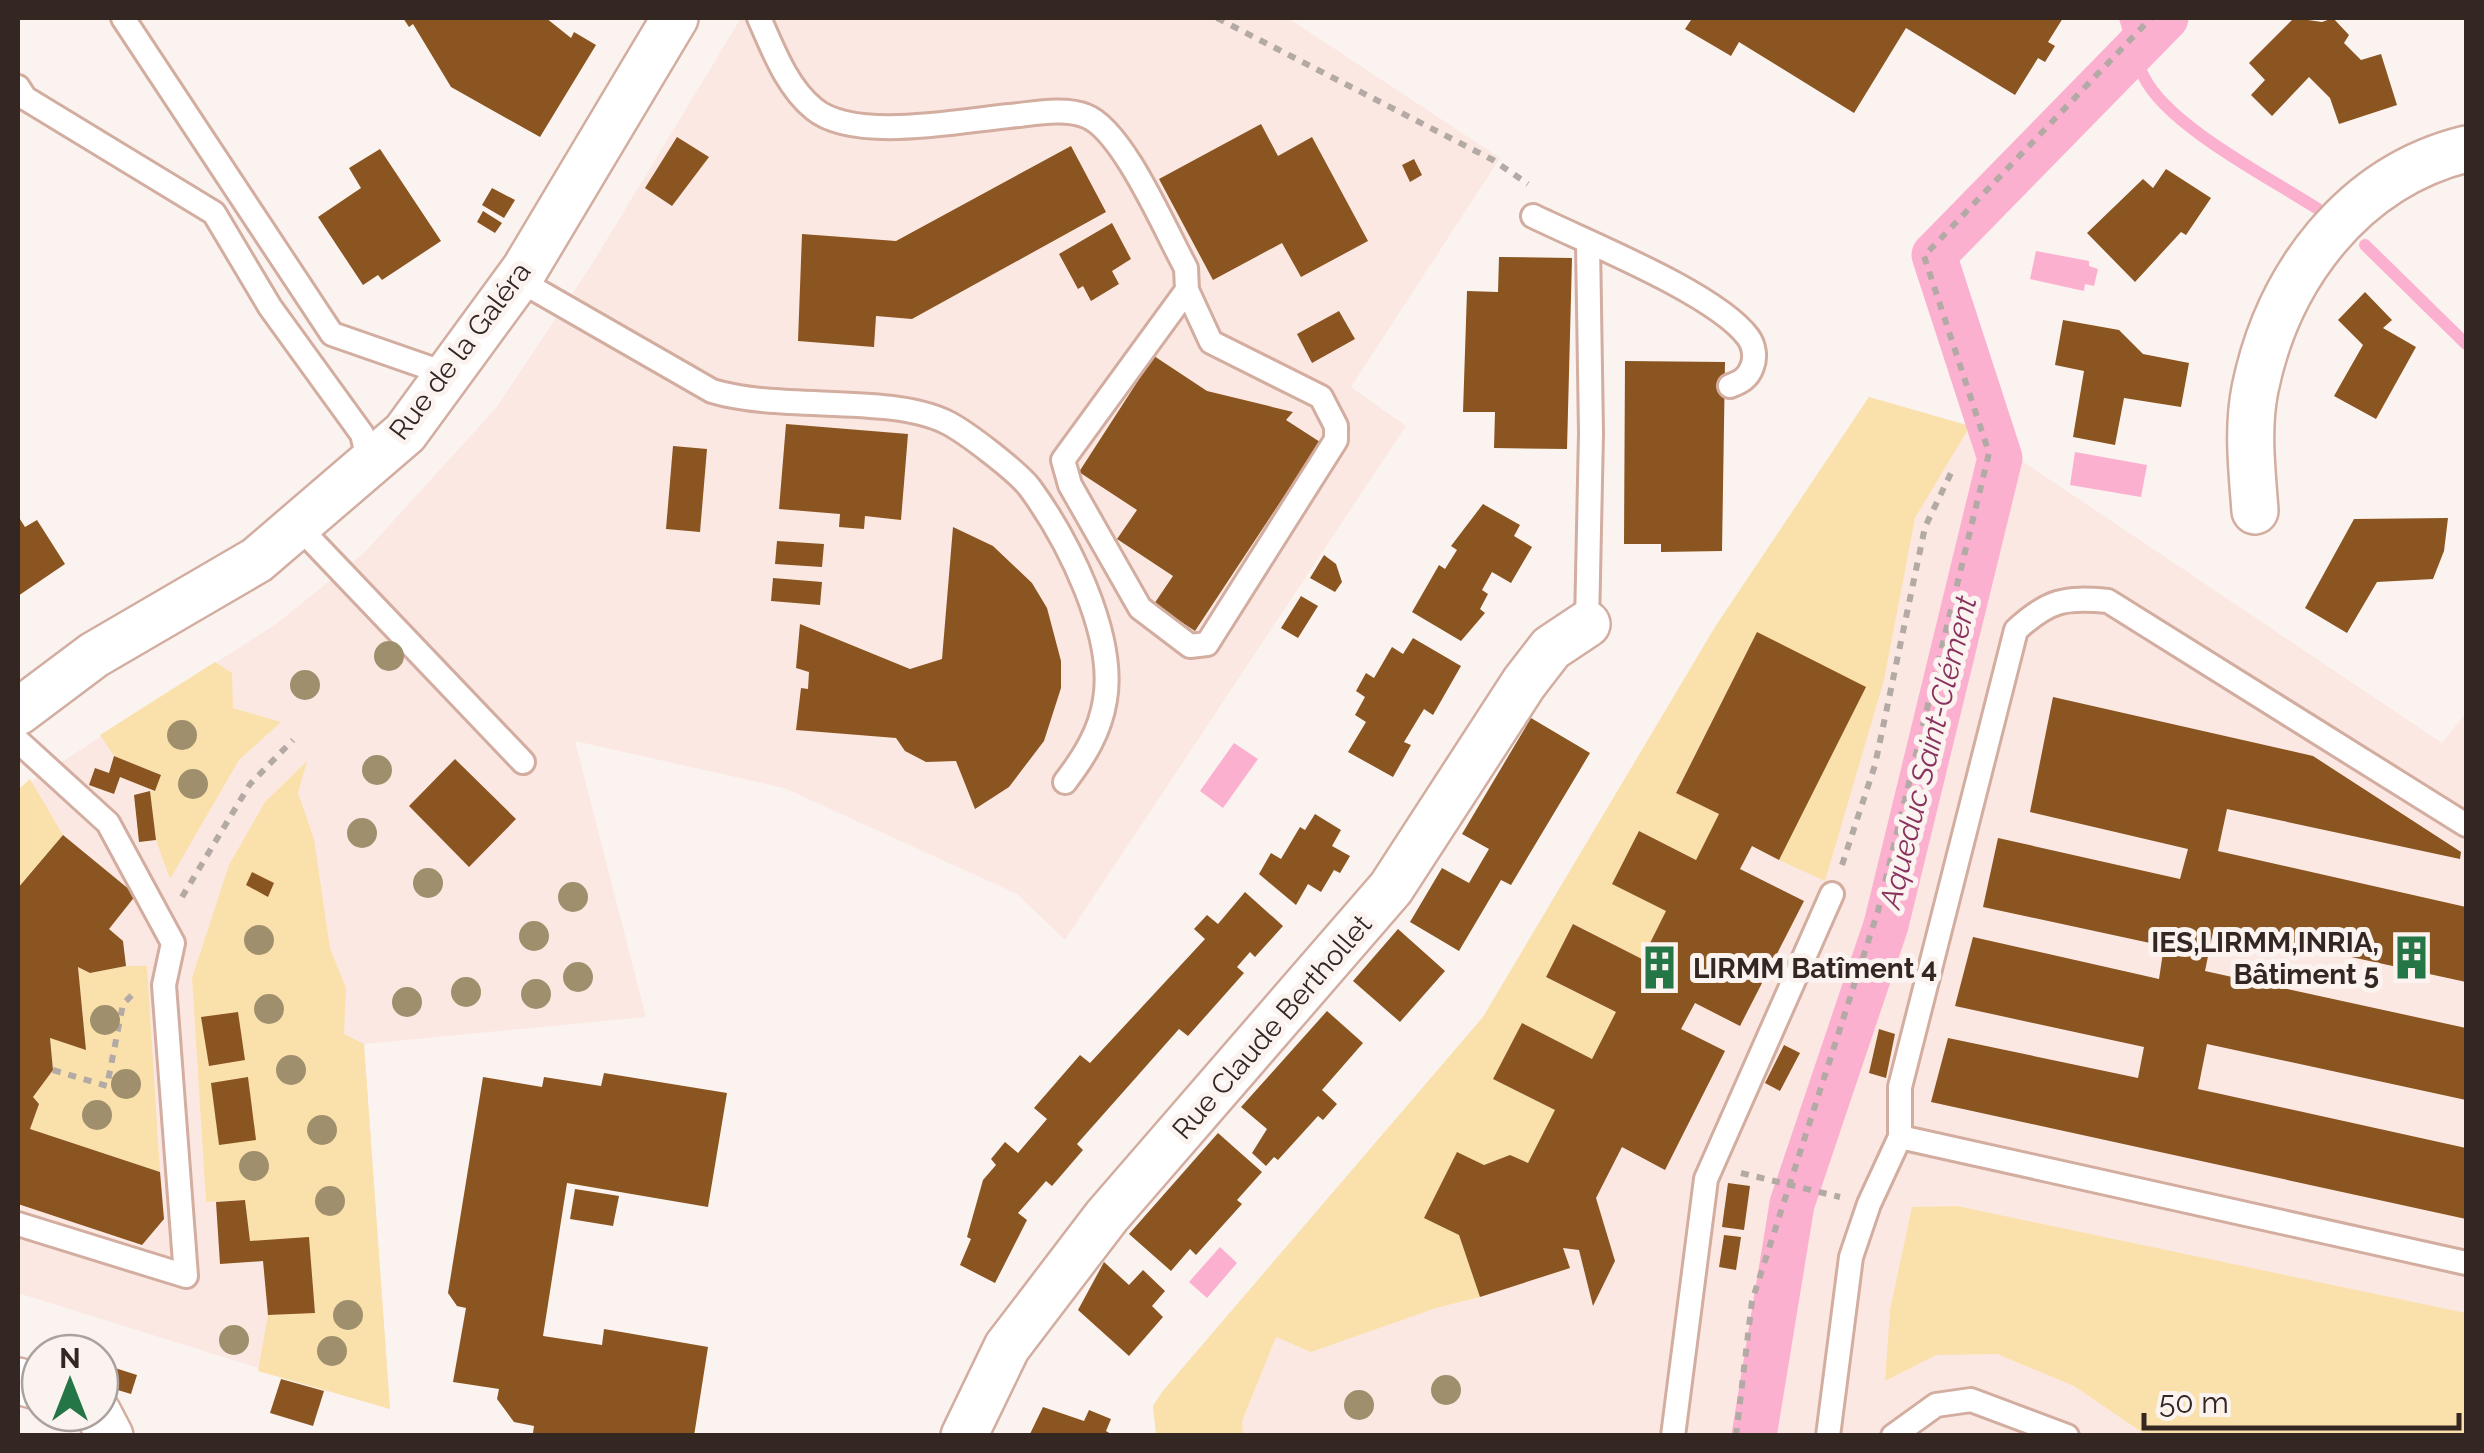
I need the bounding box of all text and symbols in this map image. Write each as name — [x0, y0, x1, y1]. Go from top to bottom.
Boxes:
street label: Rue de la Galéra — [383, 256, 537, 446]
water label: Aqueduc Saint-Clément — [1872, 592, 1984, 914]
street label: Rue Claude Berthollet — [1166, 908, 1379, 1146]
place label: IES,LIRMM,INRIA, Bâtiment 5 — [2151, 926, 2379, 991]
building icon: IES,LIRMM,INRIA, Bâtiment 5 — [2388, 934, 2436, 982]
building icon: LIRMM Batîment 4 — [1636, 944, 1684, 992]
place label: LIRMM Batîment 4 — [1693, 952, 1937, 985]
north arrow — [20, 1333, 120, 1433]
text: N — [59, 1342, 81, 1375]
scale bar — [2144, 1368, 2459, 1430]
text: 50 m — [2159, 1385, 2229, 1420]

